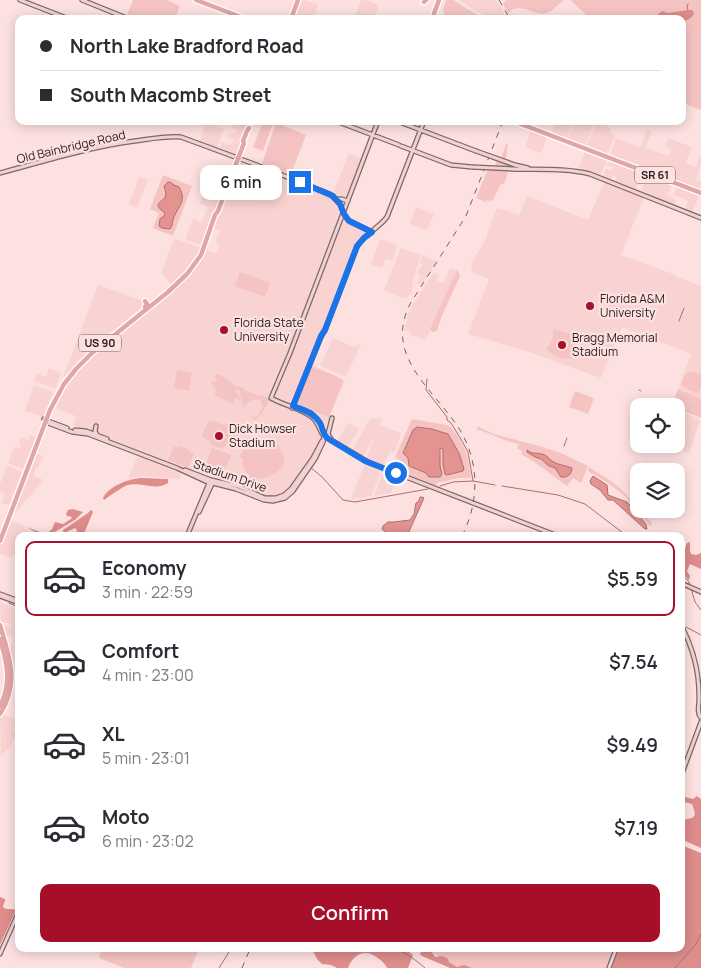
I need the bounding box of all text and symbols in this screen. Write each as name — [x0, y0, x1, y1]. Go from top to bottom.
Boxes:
text: North Lake Bradford Road — [70, 33, 304, 59]
text: South Macomb Street — [70, 82, 271, 108]
street label: Old Bainbridge Road — [15, 126, 127, 167]
callout: 6 min — [200, 164, 282, 200]
road number: SR 61 — [635, 166, 675, 184]
text: 6 min — [220, 171, 262, 193]
route end — [289, 171, 311, 193]
place label: Florida A&M University — [600, 290, 665, 321]
marker: Florida A&M University — [584, 300, 596, 312]
place label: Florida State University — [234, 314, 304, 345]
marker: Florida State University — [218, 324, 230, 336]
place label: Bragg Memorial Stadium — [572, 329, 657, 360]
road number: US 90 — [79, 334, 121, 352]
marker: Bragg Memorial Stadium — [556, 339, 568, 351]
map controls — [630, 398, 685, 518]
button: locate — [630, 398, 685, 453]
place label: Dick Howser Stadium — [229, 420, 297, 451]
marker: Dick Howser Stadium — [213, 430, 225, 442]
street label: Stadium Drive — [191, 455, 269, 496]
route start — [385, 462, 407, 484]
button: layers — [630, 463, 685, 518]
text: Economy — [102, 555, 186, 581]
icon: car — [42, 556, 87, 601]
text: $5.59 — [607, 566, 658, 592]
text: 3 min · 22:59 — [102, 581, 193, 603]
text: Comfort — [102, 638, 179, 664]
icon: car — [42, 639, 87, 684]
text: $7.54 — [609, 649, 658, 675]
text: 4 min · 23:00 — [102, 664, 194, 686]
text: XL — [102, 721, 125, 747]
icon: car — [42, 722, 87, 767]
text: $9.49 — [606, 732, 658, 758]
text: 5 min · 23:01 — [102, 747, 190, 769]
text: Moto — [102, 804, 149, 830]
icon: car — [42, 805, 87, 850]
text: $7.19 — [614, 815, 658, 841]
text: 6 min · 23:02 — [102, 830, 194, 852]
button: Confirm — [40, 884, 660, 942]

